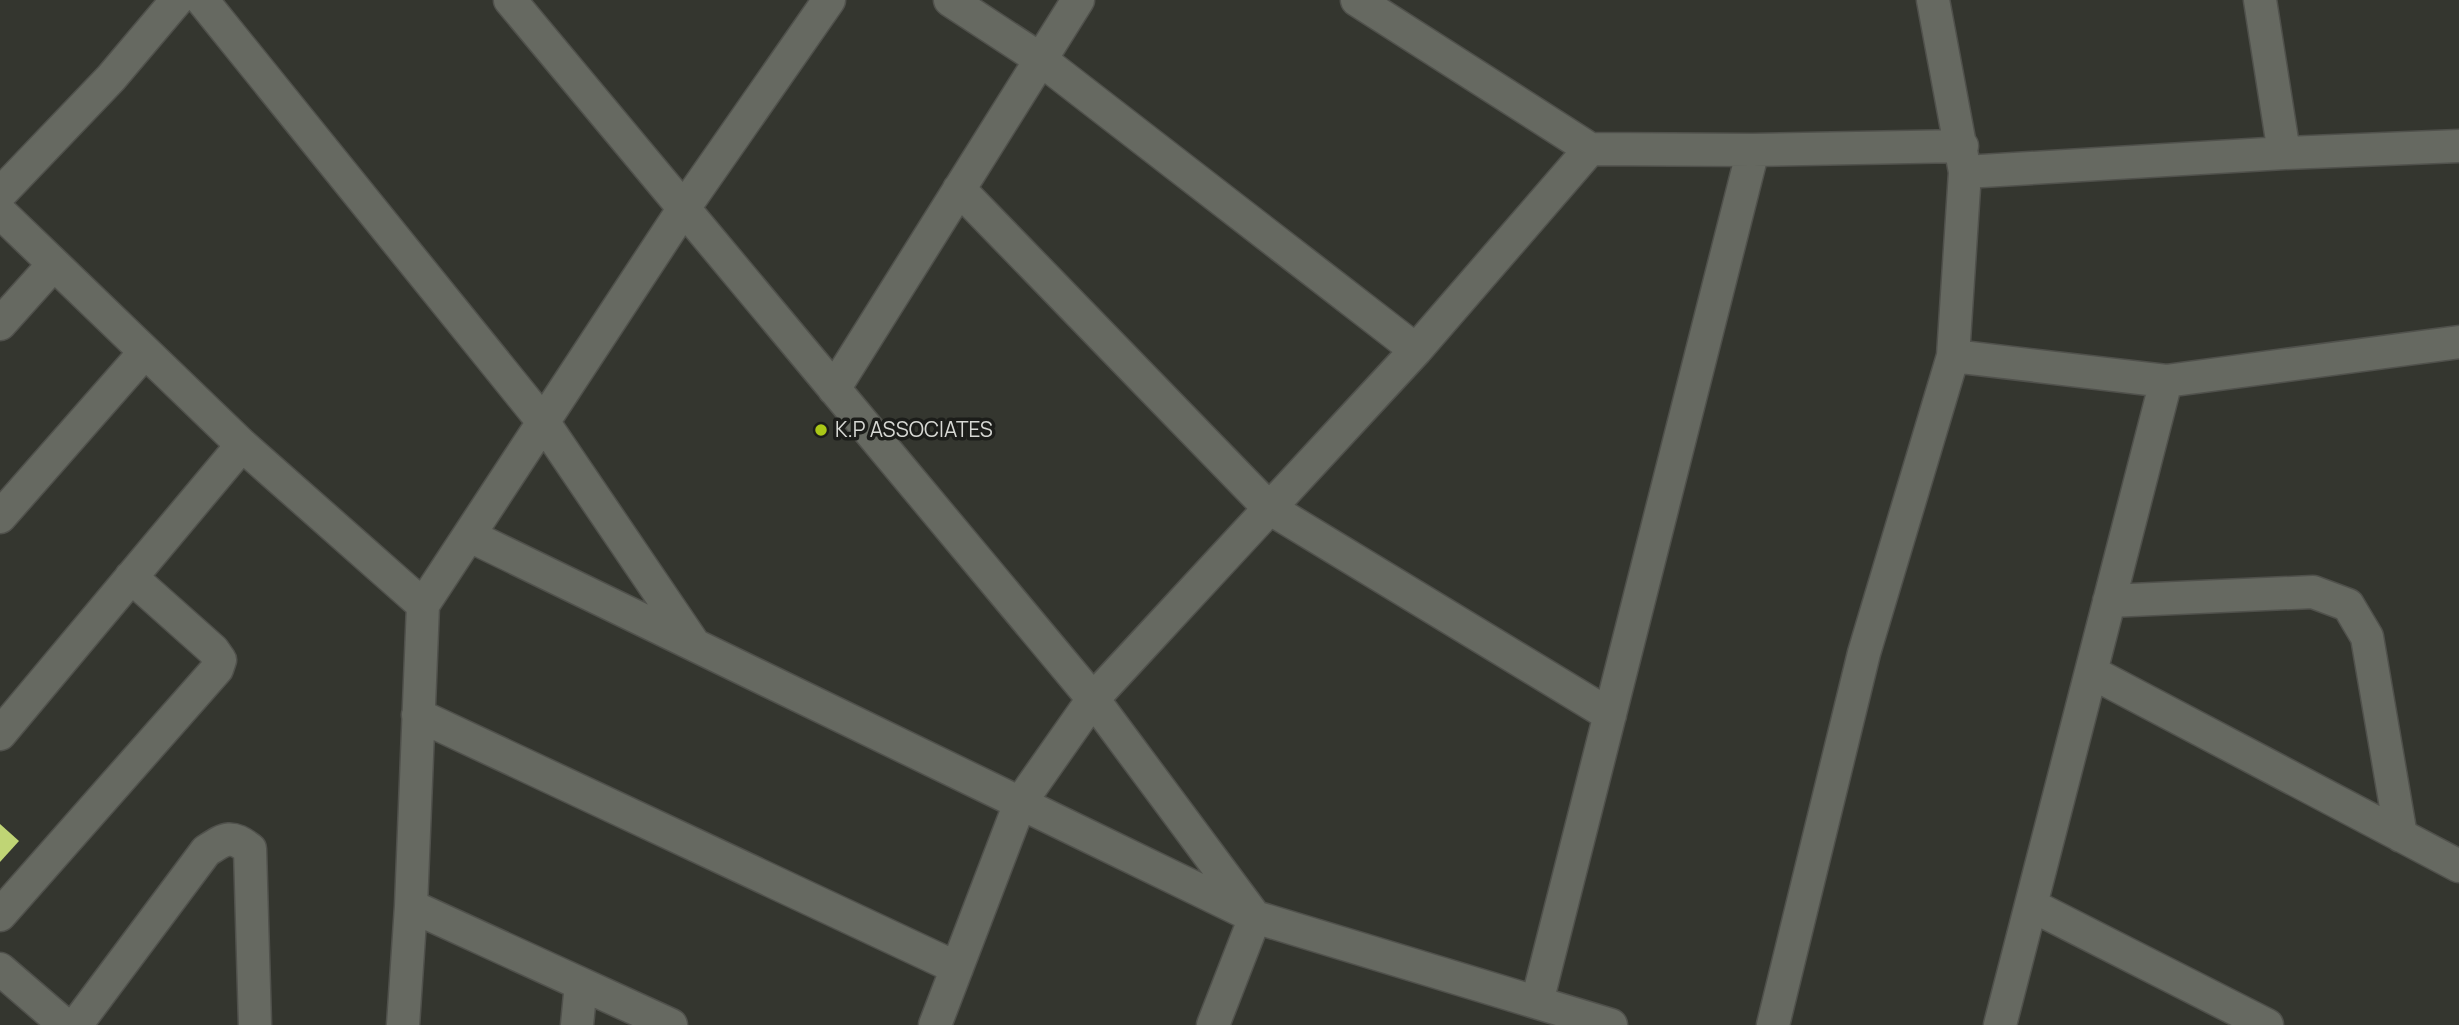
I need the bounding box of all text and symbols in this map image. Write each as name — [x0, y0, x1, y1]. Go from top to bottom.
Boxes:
place label: K.P ASSOCIATES — [835, 415, 993, 443]
marker: K.P ASSOCIATES — [813, 422, 829, 438]

